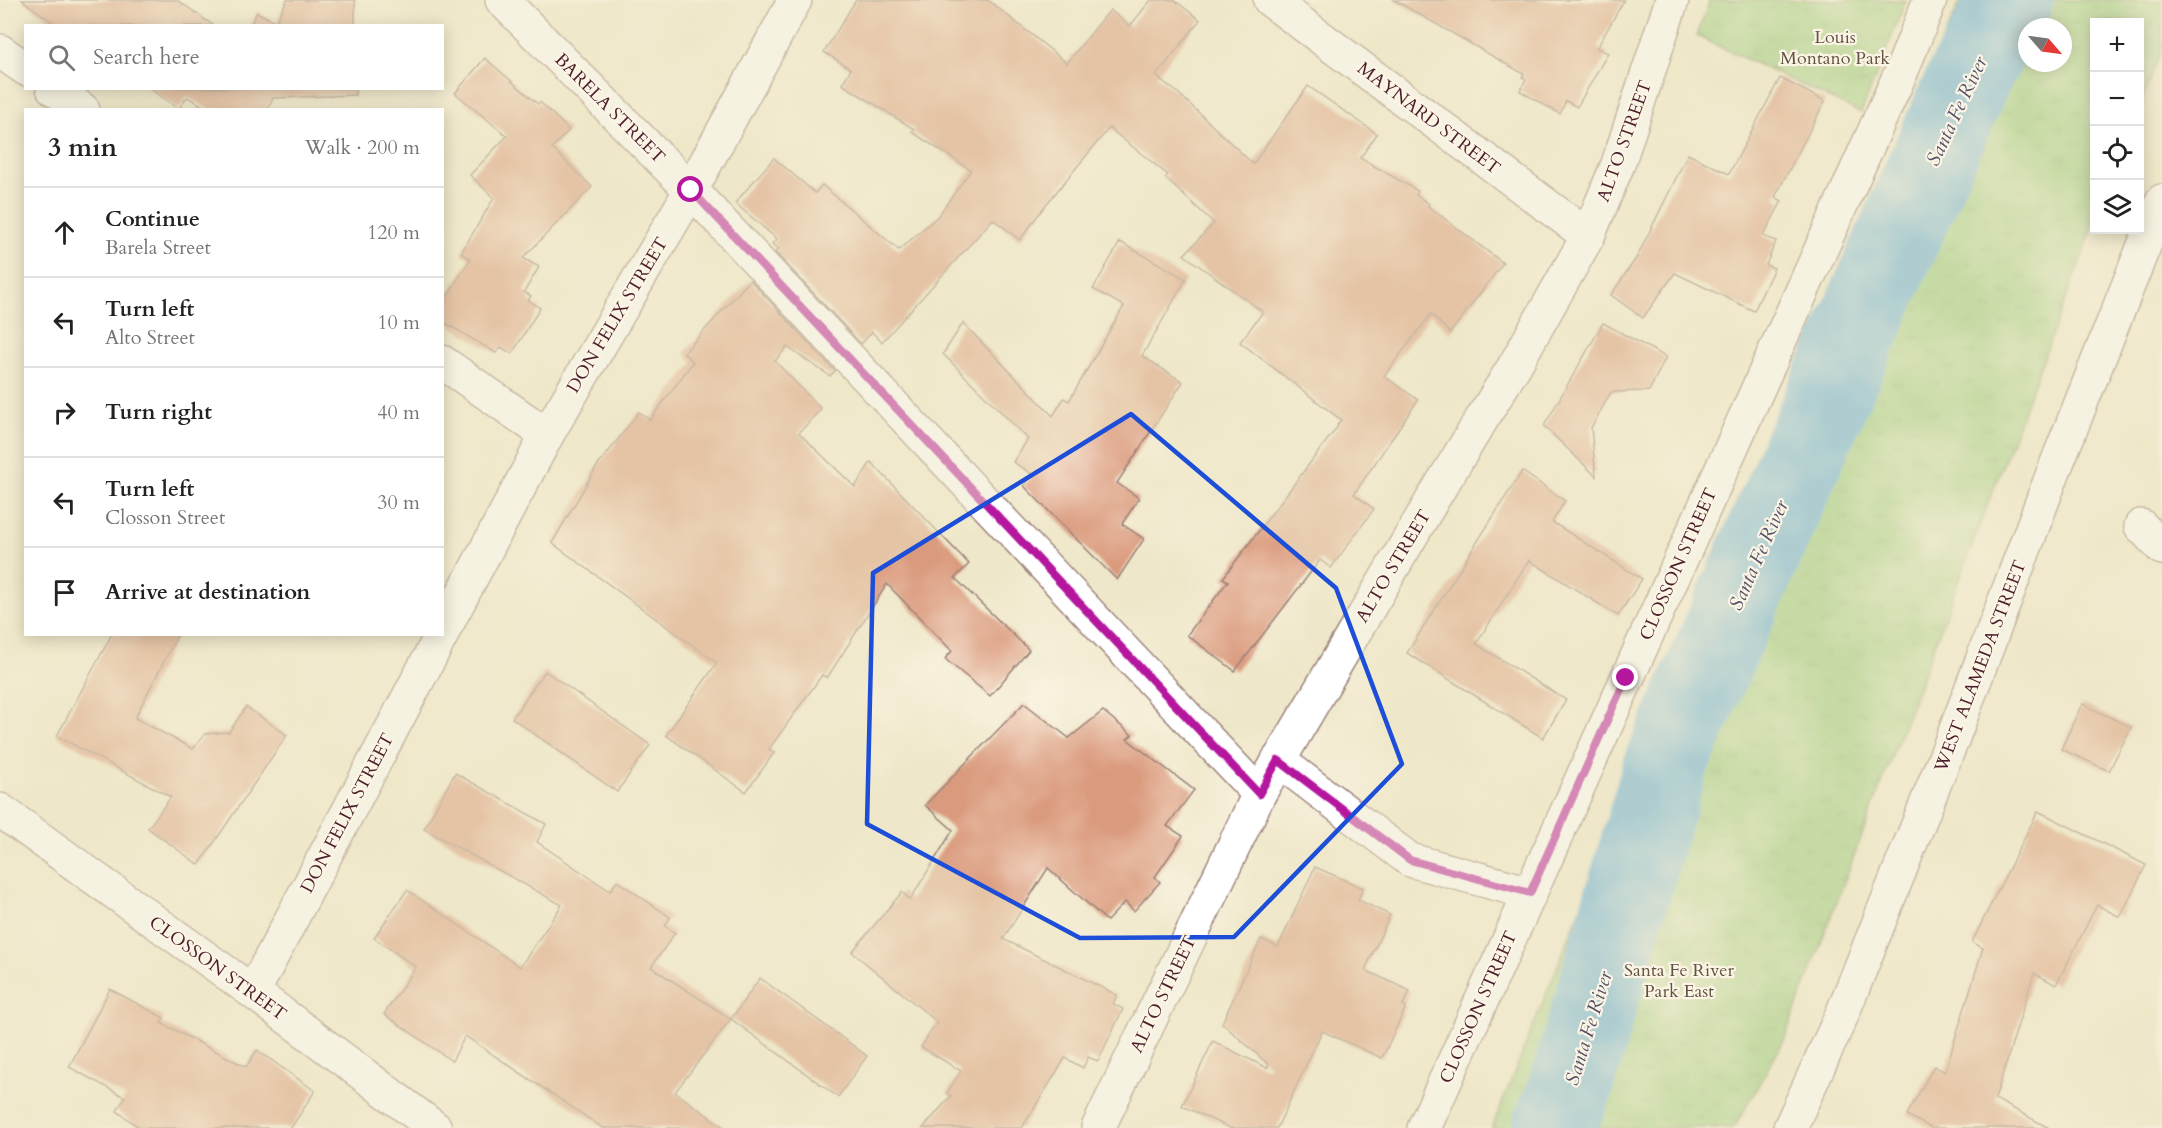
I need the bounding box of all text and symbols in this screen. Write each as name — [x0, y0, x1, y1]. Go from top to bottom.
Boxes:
north arrow — [2018, 18, 2072, 72]
map controls — [2090, 18, 2144, 234]
button: + — [2090, 18, 2144, 72]
search box — [24, 24, 444, 90]
park label: Louis Montano Park — [1780, 25, 1890, 71]
icon: search — [45, 41, 78, 74]
text: Search here — [93, 42, 200, 72]
street label: BARELA STREET — [549, 47, 671, 169]
water label: Santa Fe River — [1919, 51, 1994, 170]
street label: MAYNARD STREET — [1352, 56, 1505, 181]
button: − — [2090, 72, 2144, 126]
street label: ALTO STREET — [1591, 77, 1658, 205]
button: locate — [2090, 126, 2144, 180]
text: 3 min — [48, 130, 117, 165]
text: Walk · 200 m — [305, 134, 420, 161]
route start — [677, 176, 703, 202]
button: layers — [2090, 180, 2144, 234]
text: Continue — [105, 204, 200, 234]
icon: ahead — [48, 216, 81, 249]
text: 120 m — [367, 219, 420, 246]
street label: DON FELIX STREET — [561, 233, 674, 398]
text: Barela Street — [105, 234, 211, 261]
text: Turn left — [105, 294, 194, 324]
icon: left — [48, 306, 81, 339]
text: 10 m — [377, 309, 420, 336]
text: Alto Street — [105, 324, 195, 351]
icon: right — [48, 396, 81, 429]
text: Turn right — [105, 397, 212, 427]
text: 40 m — [377, 399, 420, 426]
text: Turn left — [105, 474, 194, 504]
street label: CLOSSON STREET — [1634, 484, 1723, 644]
icon: left — [48, 486, 81, 519]
text: 30 m — [377, 489, 420, 516]
water label: Santa Fe River — [1722, 495, 1795, 615]
text: Closson Street — [105, 504, 225, 531]
street label: ALTO STREET — [1350, 505, 1437, 627]
street label: WEST ALAMEDA STREET — [1928, 557, 2032, 777]
icon: arrive — [48, 576, 81, 609]
text: Arrive at destination — [105, 577, 310, 607]
route end — [1612, 664, 1638, 690]
street label: DON FELIX STREET — [295, 729, 400, 898]
street label: CLOSSON STREET — [144, 910, 291, 1027]
street label: CLOSSON STREET — [1434, 927, 1523, 1087]
street label: ALTO STREET — [1124, 931, 1203, 1057]
park label: Santa Fe River Park East — [1624, 958, 1734, 1004]
water label: Santa Fe River — [1558, 966, 1619, 1088]

